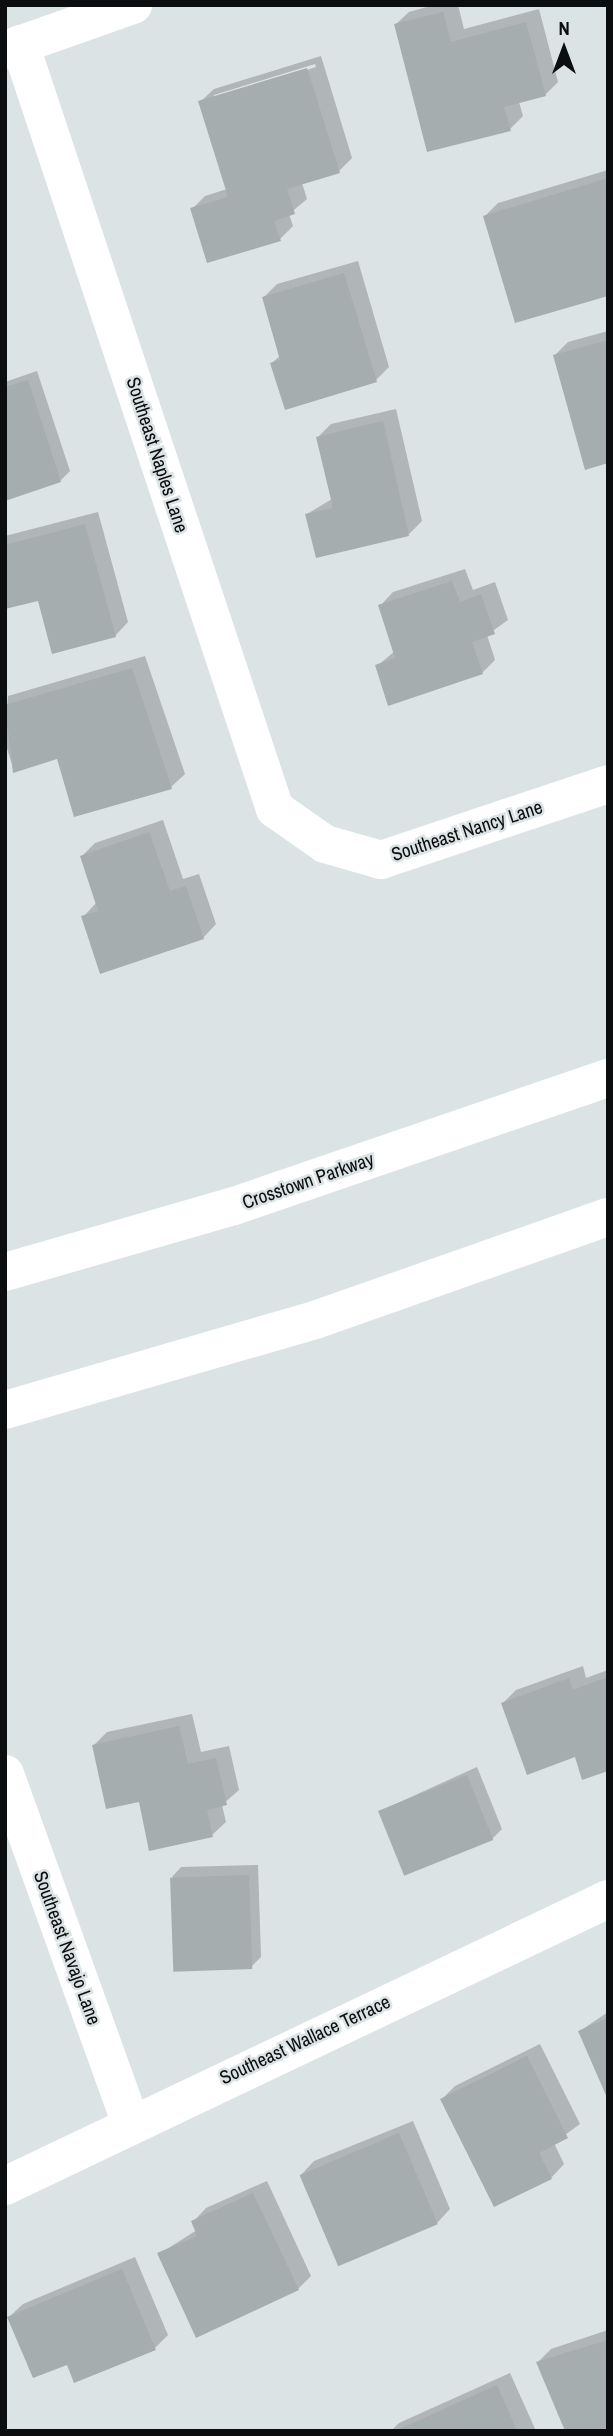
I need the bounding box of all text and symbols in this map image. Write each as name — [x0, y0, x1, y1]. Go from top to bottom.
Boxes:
north arrow — [529, 14, 599, 84]
text: N — [558, 15, 570, 41]
street label: Southeast Naples Lane — [121, 374, 193, 536]
street label: Southeast Nancy Lane — [389, 796, 545, 866]
street label: Crosstown Parkway — [239, 1148, 377, 1214]
street label: Southeast Navajo Lane — [29, 1868, 105, 2028]
street label: Southeast Wallace Terrace — [216, 1990, 394, 2090]

